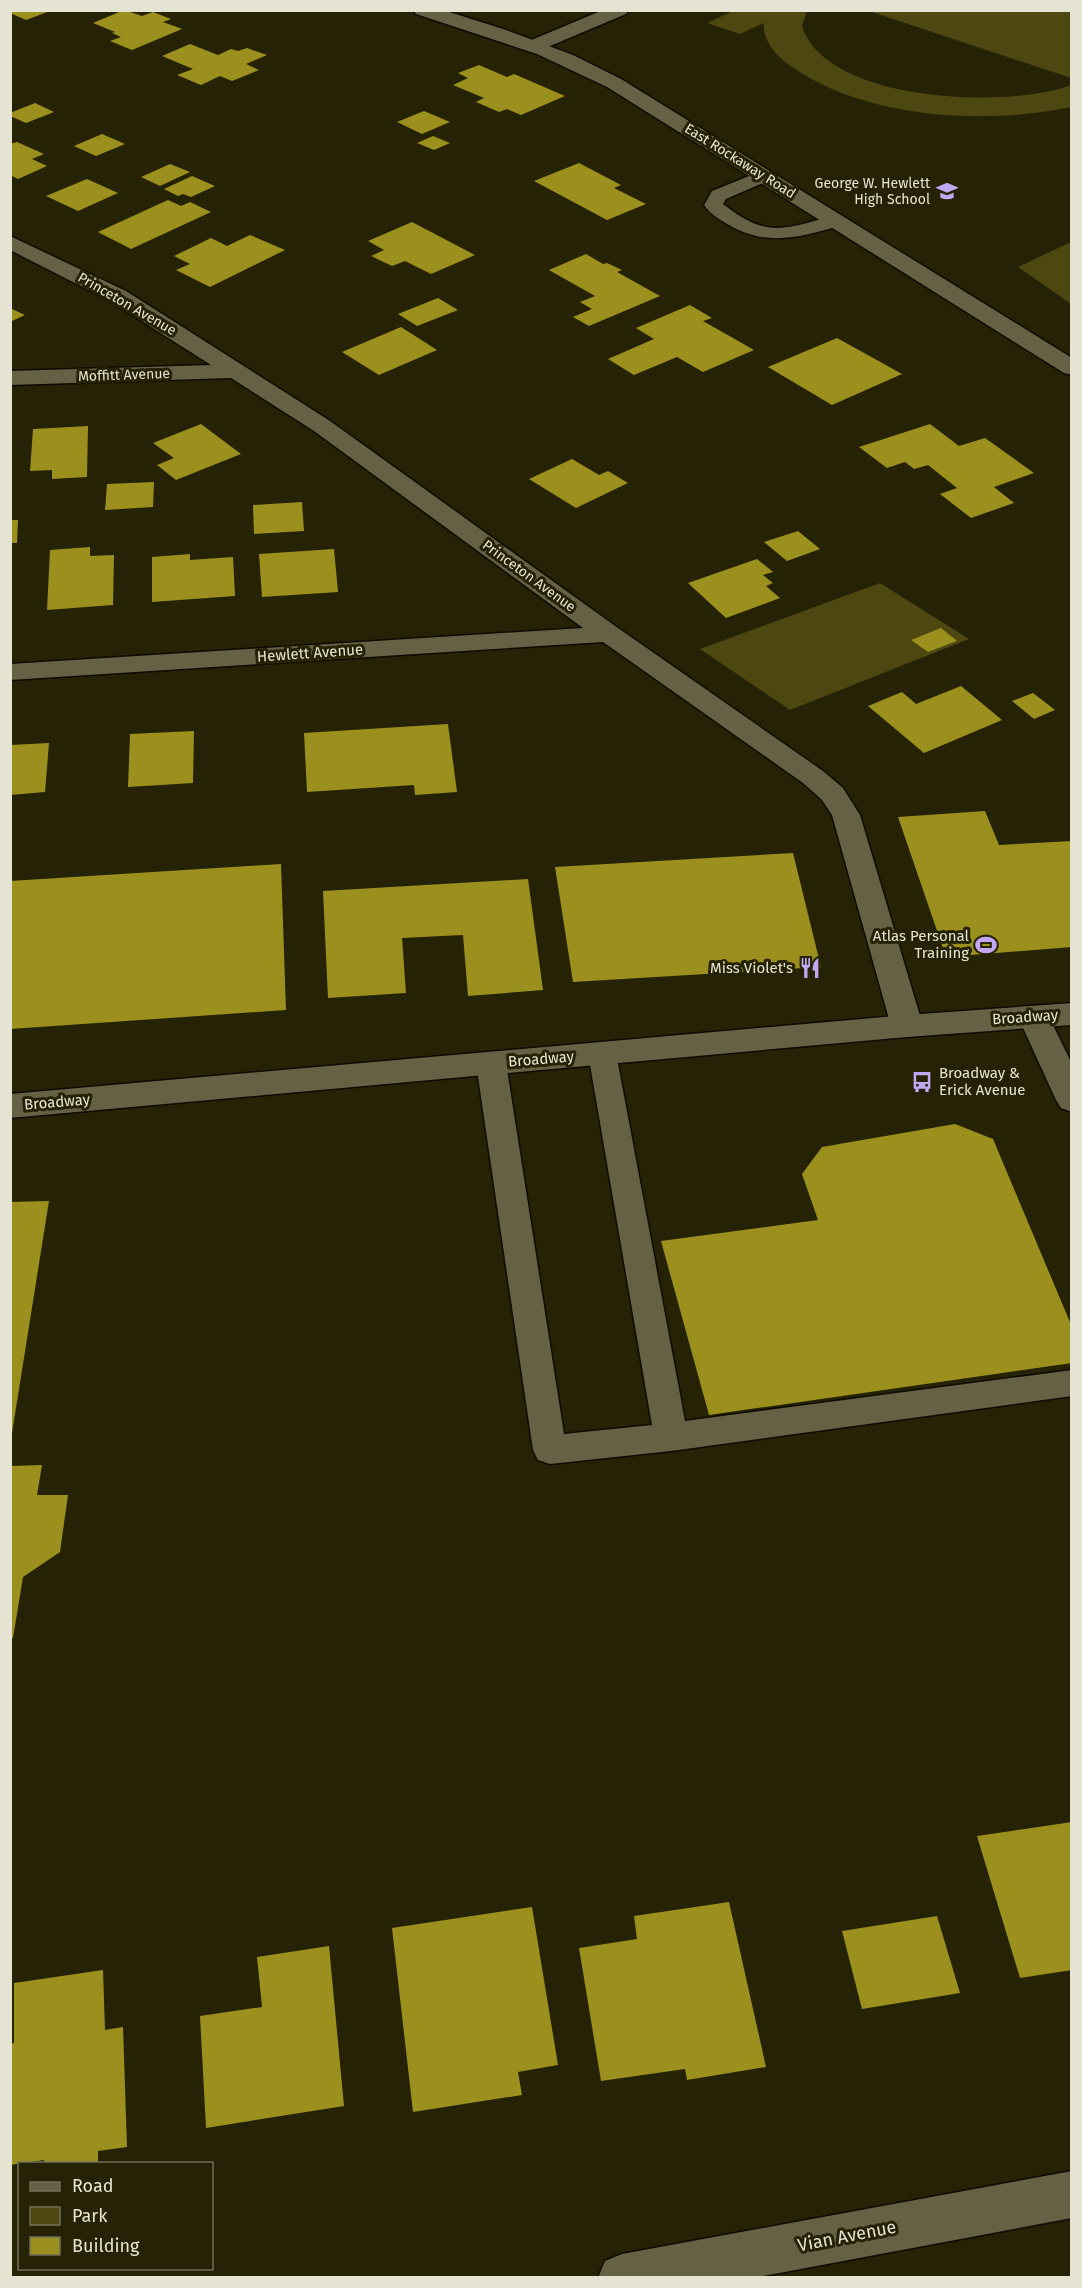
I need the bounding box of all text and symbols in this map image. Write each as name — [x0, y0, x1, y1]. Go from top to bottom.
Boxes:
street label: East Rockaway Road — [681, 120, 799, 202]
place label: George W. Hewlett High School — [815, 175, 931, 208]
school or university icon: George W. Hewlett High School — [935, 179, 959, 203]
street label: Princeton Avenue — [75, 269, 179, 339]
street label: Moffitt Avenue — [78, 365, 170, 385]
street label: Princeton Avenue — [479, 537, 579, 615]
street label: Hewlett Avenue — [256, 640, 364, 666]
place label: Atlas Personal Training — [873, 927, 970, 962]
sports icon: Atlas Personal Training — [974, 933, 998, 957]
restaurant icon: Miss Violet's — [798, 956, 822, 980]
place label: Miss Violet's — [710, 959, 793, 977]
street label: Broadway — [991, 1006, 1059, 1028]
street label: Broadway — [507, 1047, 575, 1071]
place label: Broadway & Erick Avenue — [939, 1064, 1026, 1099]
bus stop icon: Broadway & Erick Avenue — [910, 1070, 934, 1094]
street label: Broadway — [23, 1090, 91, 1114]
legend — [18, 2162, 213, 2270]
text: Road — [72, 2175, 114, 2197]
text: Park — [72, 2205, 108, 2227]
street label: Vian Avenue — [796, 2216, 898, 2256]
text: Building — [72, 2235, 140, 2257]

